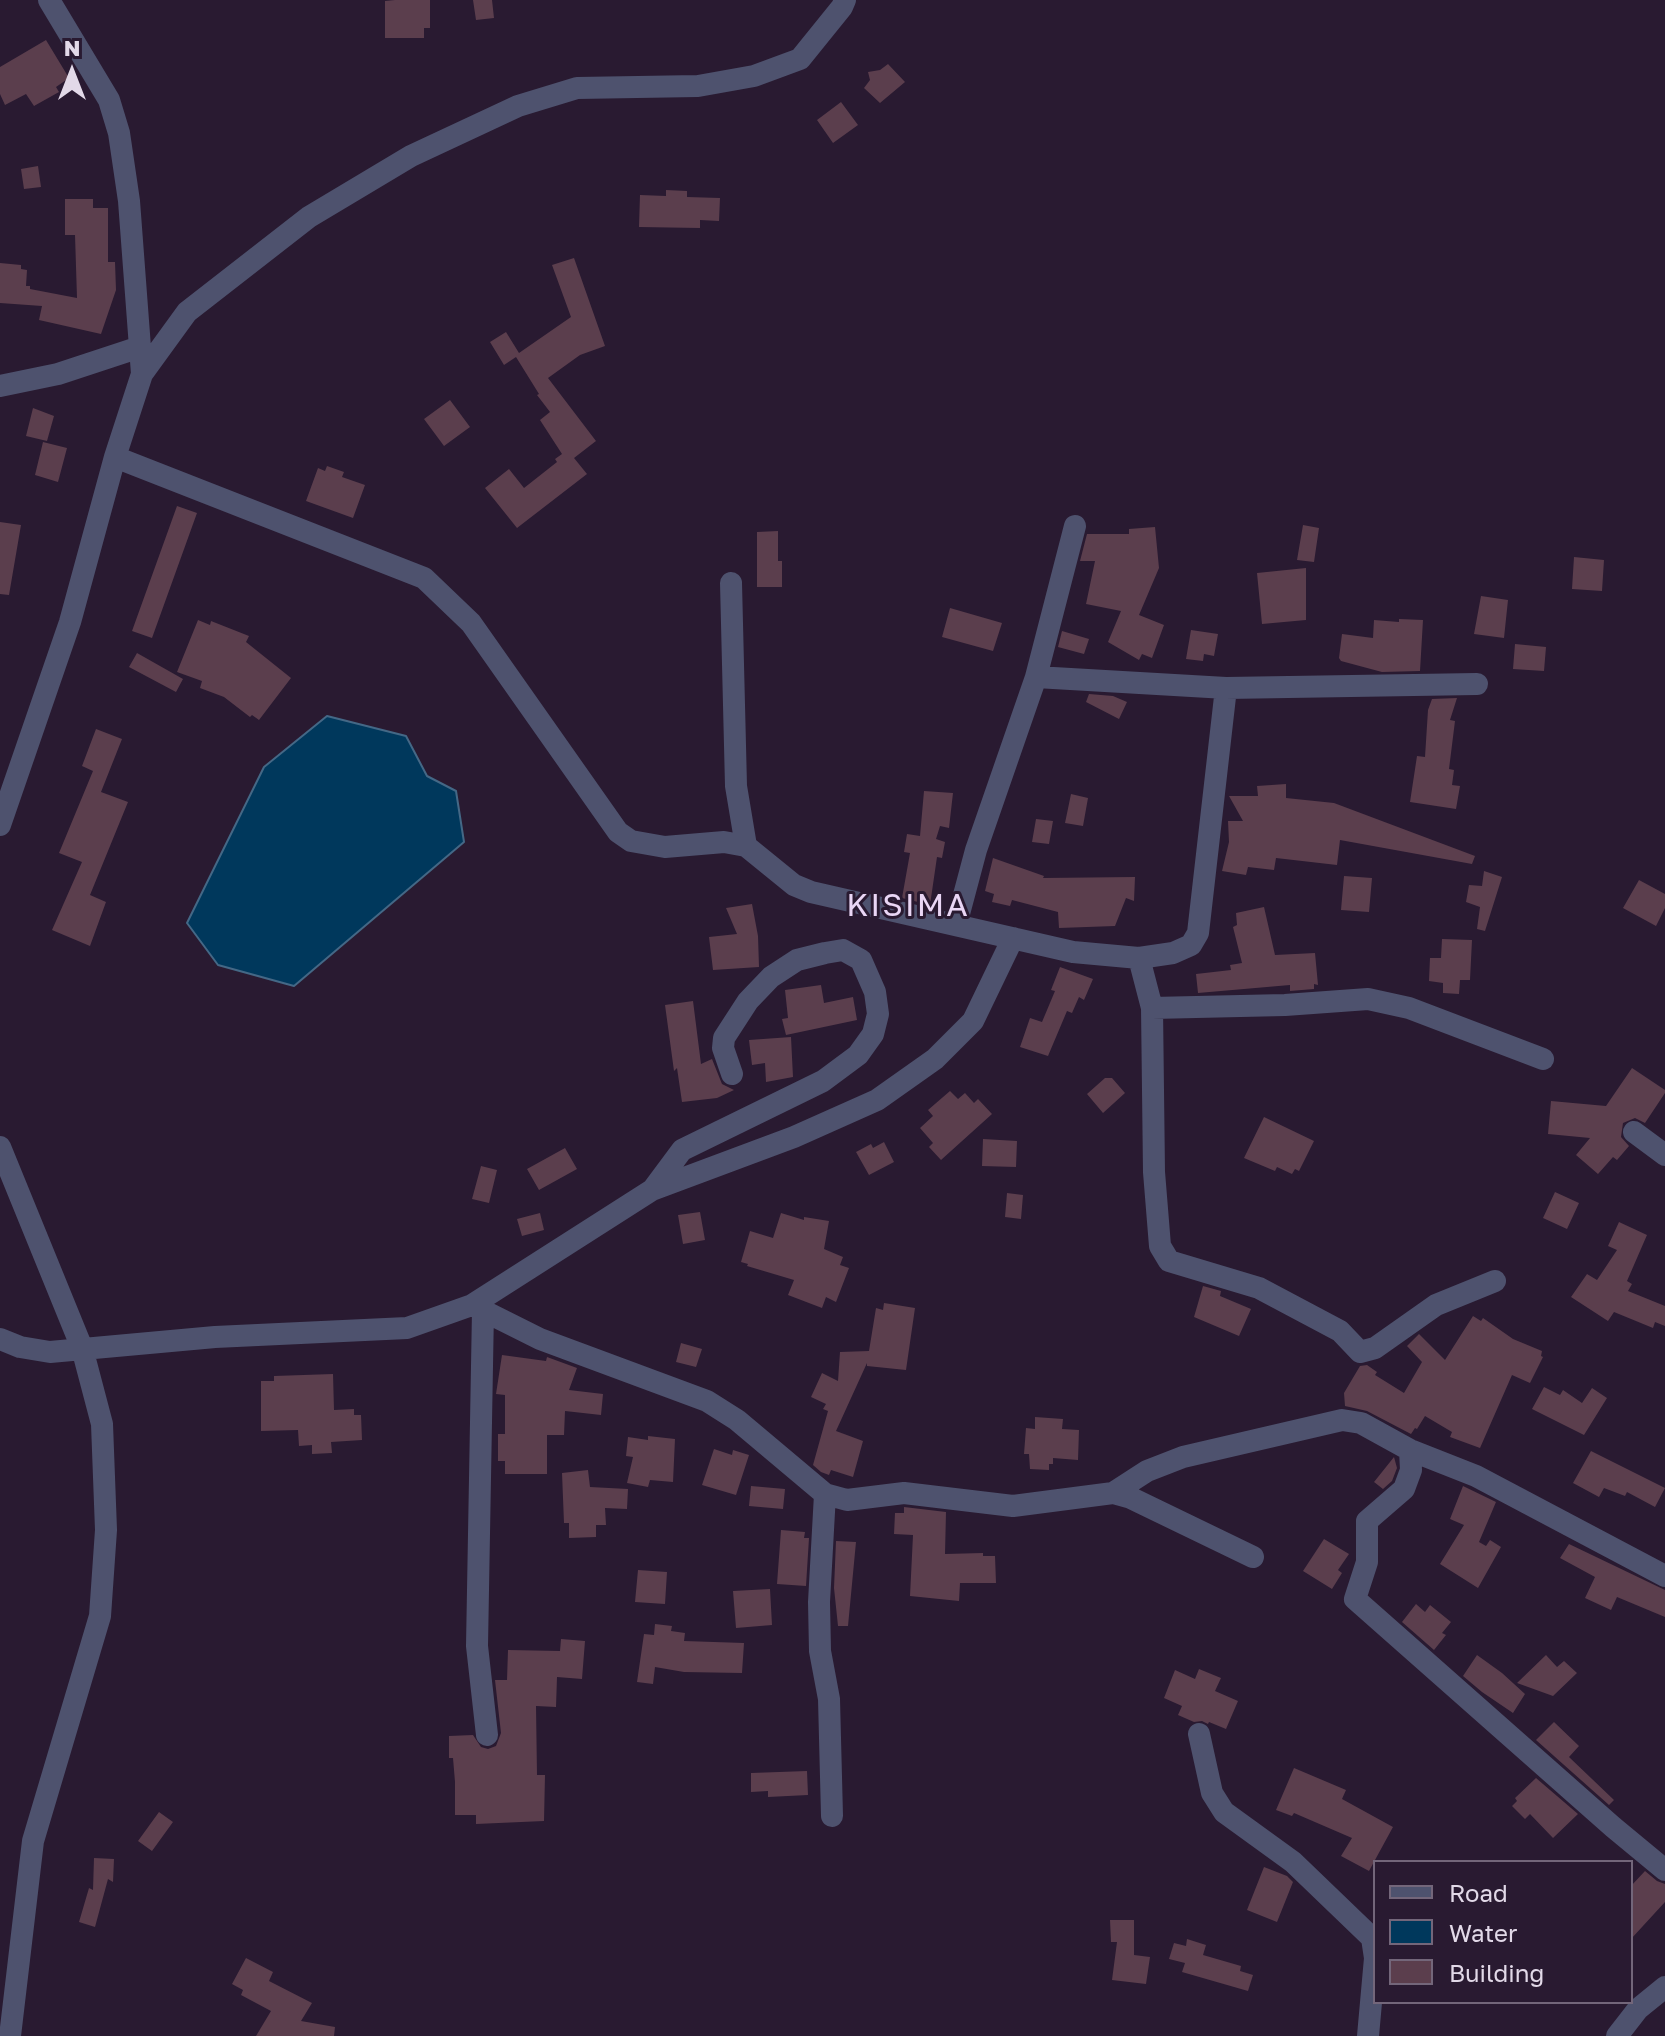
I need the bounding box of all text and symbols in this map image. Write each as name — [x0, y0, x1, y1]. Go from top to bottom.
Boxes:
north arrow — [32, 32, 112, 112]
text: N — [64, 34, 80, 61]
district label: KISIMA — [846, 887, 970, 925]
legend — [1373, 1860, 1633, 2004]
text: Road — [1449, 1878, 1508, 1907]
text: Water — [1449, 1918, 1517, 1947]
text: Building — [1449, 1958, 1544, 1987]

